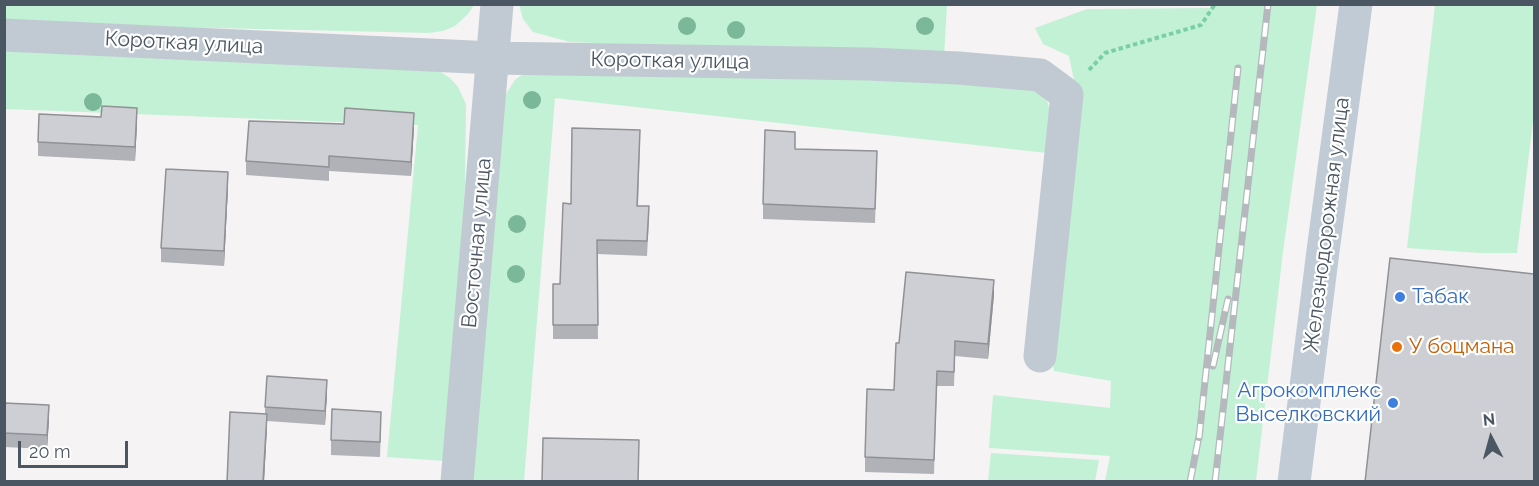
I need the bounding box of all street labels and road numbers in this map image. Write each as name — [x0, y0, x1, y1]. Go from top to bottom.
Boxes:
street label: Короткая улица — [104, 26, 264, 60]
street label: Короткая улица — [590, 47, 750, 75]
street label: Железнодорожная улица — [1299, 96, 1355, 354]
street label: Восточная улица — [457, 157, 497, 329]

